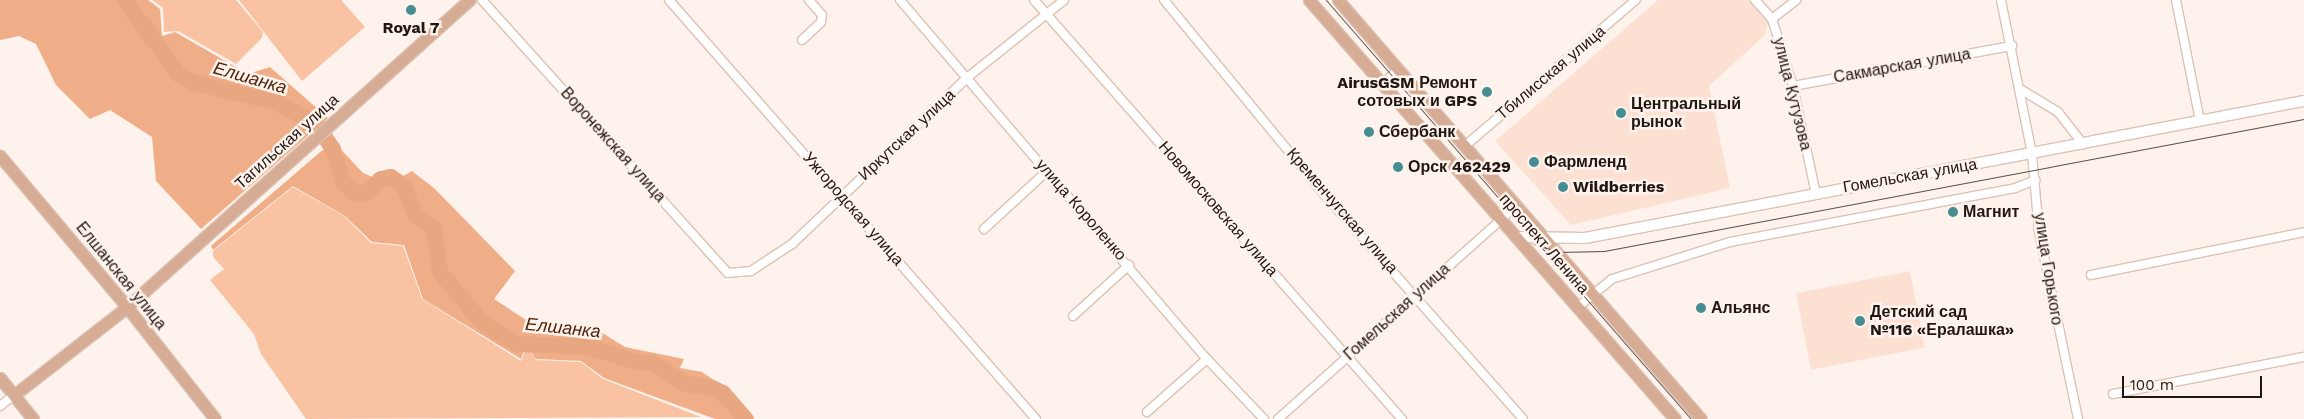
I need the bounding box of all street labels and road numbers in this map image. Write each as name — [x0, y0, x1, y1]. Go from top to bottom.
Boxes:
street label: Тбилисская улица — [1493, 22, 1609, 124]
street label: улица Кутузова — [1769, 36, 1815, 152]
street label: Сакмарская улица — [1832, 44, 1972, 88]
street label: Воронежская улица — [556, 84, 670, 206]
street label: Иркутская улица — [855, 85, 959, 185]
street label: Тагильская улица — [231, 90, 343, 194]
street label: Новомосковская улица — [1154, 138, 1282, 280]
street label: Кременчугская улица — [1282, 144, 1402, 278]
street label: Ужгородская улица — [799, 148, 907, 270]
street label: улица Короленко — [1032, 155, 1130, 265]
street label: Гомельская улица — [1841, 155, 1979, 197]
street label: проспект Ленина — [1495, 190, 1593, 298]
street label: улица Горького — [2030, 211, 2066, 327]
street label: Елшанская улица — [72, 218, 170, 334]
street label: Гомельская улица — [1340, 259, 1454, 365]

